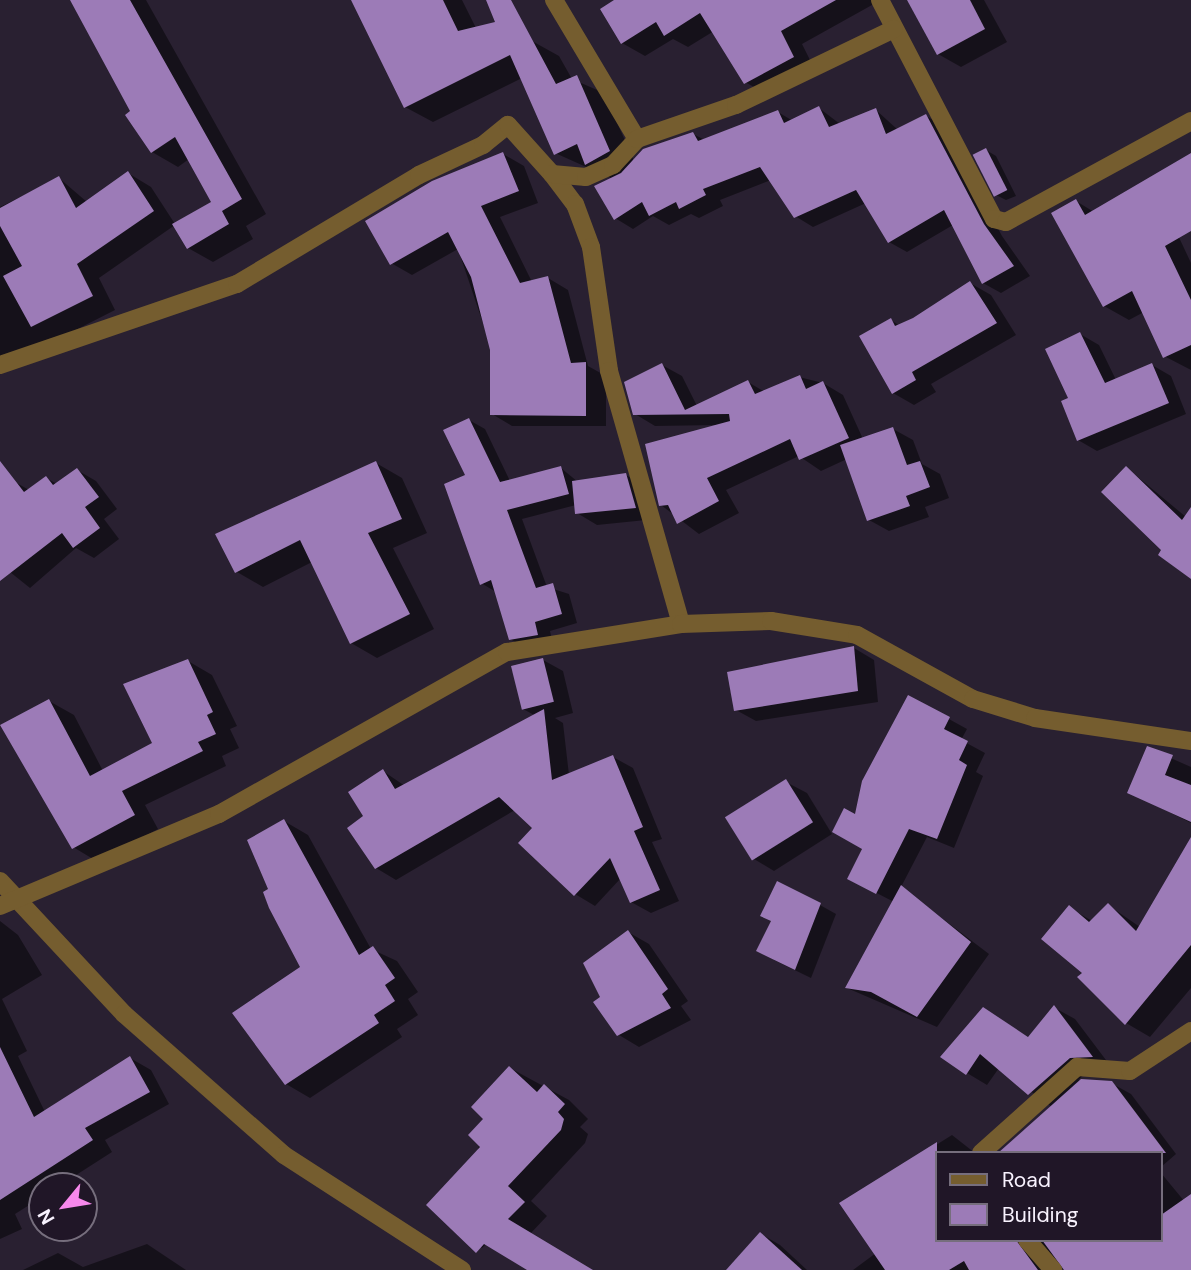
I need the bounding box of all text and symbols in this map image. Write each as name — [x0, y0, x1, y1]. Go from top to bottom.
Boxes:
legend — [936, 1151, 1163, 1242]
text: Road — [1002, 1166, 1051, 1194]
north arrow — [28, 1172, 98, 1242]
text: Building — [1002, 1201, 1078, 1229]
text: N — [32, 1205, 60, 1229]

